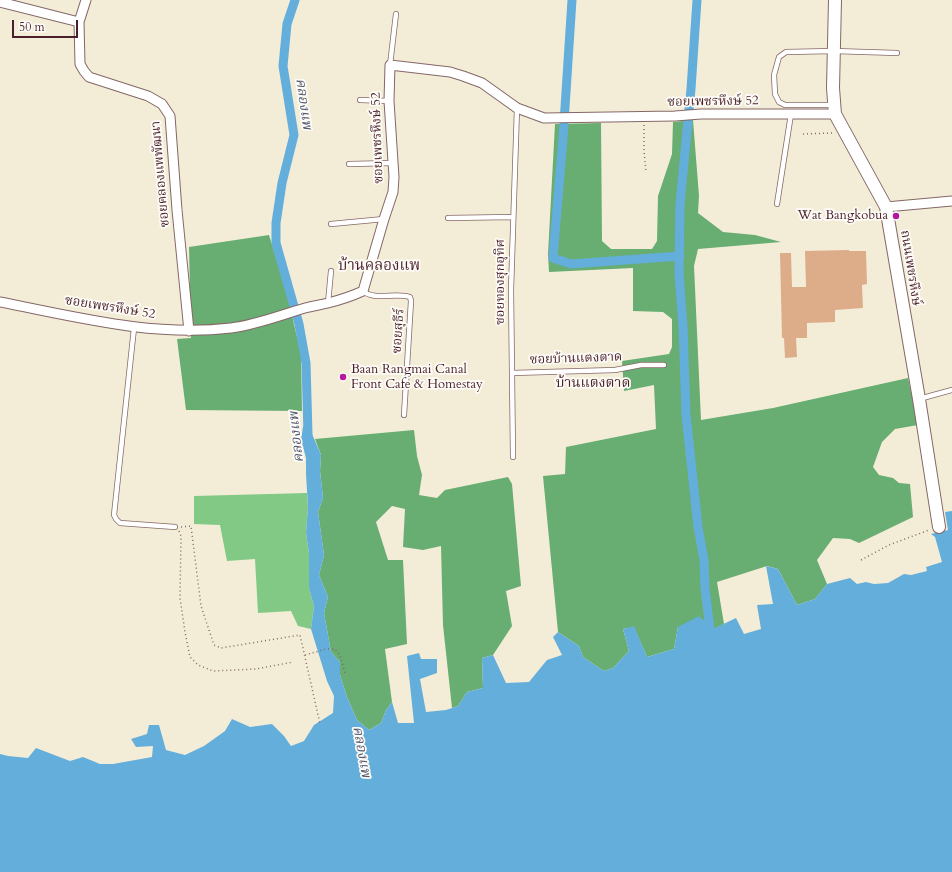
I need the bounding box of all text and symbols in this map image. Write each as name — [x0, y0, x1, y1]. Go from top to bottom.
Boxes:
scale bar — [14, 12, 80, 38]
text: 50 m — [19, 19, 45, 35]
water label: คลองแพ — [291, 77, 315, 131]
street label: ซอยเพชรหึงษ์ 52 — [369, 92, 387, 184]
street label: ซอยเพชรหึงษ์ 52 — [667, 93, 759, 111]
street label: ซอยคลองแพพัฒนา — [149, 120, 173, 228]
place label: Wat Bangkobua — [798, 208, 888, 224]
marker: Wat Bangkobua — [891, 211, 901, 221]
street label: ถนนเพชรหึงษ์ — [896, 229, 924, 307]
street label: ซอยทองสุกอุทิศ — [493, 239, 509, 325]
district label: บ้านคลองแพ — [338, 258, 420, 276]
street label: ซอยเพชรหึงษ์ 52 — [64, 293, 156, 323]
street label: ซอยสุธีร์ — [390, 308, 408, 354]
street label: ซอยบ้านแตงตาด — [529, 350, 623, 368]
place label: Baan Rangmai Canal Front Cafe & Homestay — [351, 362, 483, 393]
marker: Baan Rangmai Canal Front Cafe & Homestay — [338, 372, 348, 382]
district label: บ้านแตงตาด — [556, 376, 630, 392]
water label: คลองแพ — [286, 410, 308, 464]
water label: คลองแพ — [348, 725, 374, 779]

